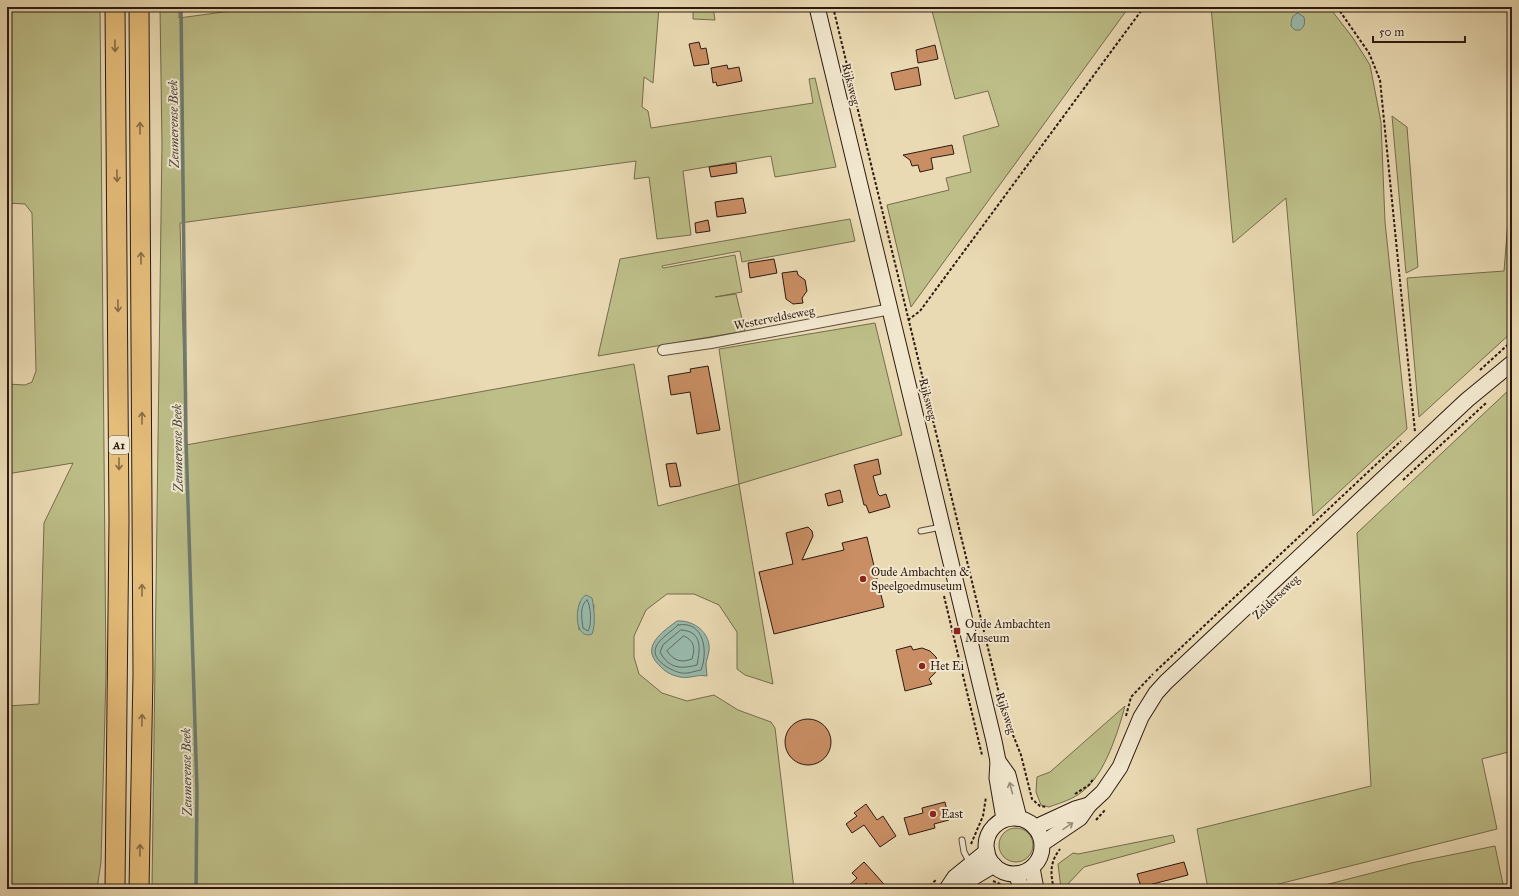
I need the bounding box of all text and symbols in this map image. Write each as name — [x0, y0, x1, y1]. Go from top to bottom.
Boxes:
scale bar — [1373, 18, 1465, 44]
text: 50 m — [1379, 25, 1404, 39]
one-way arrow — [111, 39, 119, 52]
street label: Rijksweg — [838, 61, 863, 107]
water label: Zeumerense Beek — [165, 80, 183, 169]
one-way arrow — [136, 122, 144, 135]
one-way arrow — [113, 169, 121, 182]
one-way arrow — [137, 252, 145, 265]
one-way arrow — [114, 299, 122, 312]
street label: Westerveldseweg — [733, 303, 816, 334]
street label: Rijksweg — [915, 376, 940, 422]
water label: Zeumerense Beek — [169, 404, 187, 493]
one-way arrow — [138, 412, 146, 425]
road number: A1 — [109, 436, 129, 454]
one-way arrow — [115, 457, 123, 470]
place label: Oude Ambachten & Speelgoedmuseum — [871, 565, 969, 594]
street label: Zelderseweg — [1250, 572, 1303, 623]
marker: Oude Ambachten & Speelgoedmuseum — [858, 574, 868, 584]
one-way arrow — [138, 584, 146, 597]
place label: Oude Ambachten Museum — [965, 617, 1051, 645]
marker: Oude Ambachten Museum — [952, 626, 962, 636]
place label: Het Ei — [930, 659, 965, 673]
marker: Het Ei — [917, 661, 927, 671]
street label: Rijksweg — [992, 690, 1019, 736]
one-way arrow — [138, 714, 146, 727]
water label: Zeumerense Beek — [178, 728, 196, 817]
one-way arrow — [1007, 782, 1015, 795]
place label: East — [941, 807, 964, 821]
marker: East — [928, 809, 938, 819]
one-way arrow — [1062, 822, 1073, 830]
one-way arrow — [136, 844, 144, 857]

